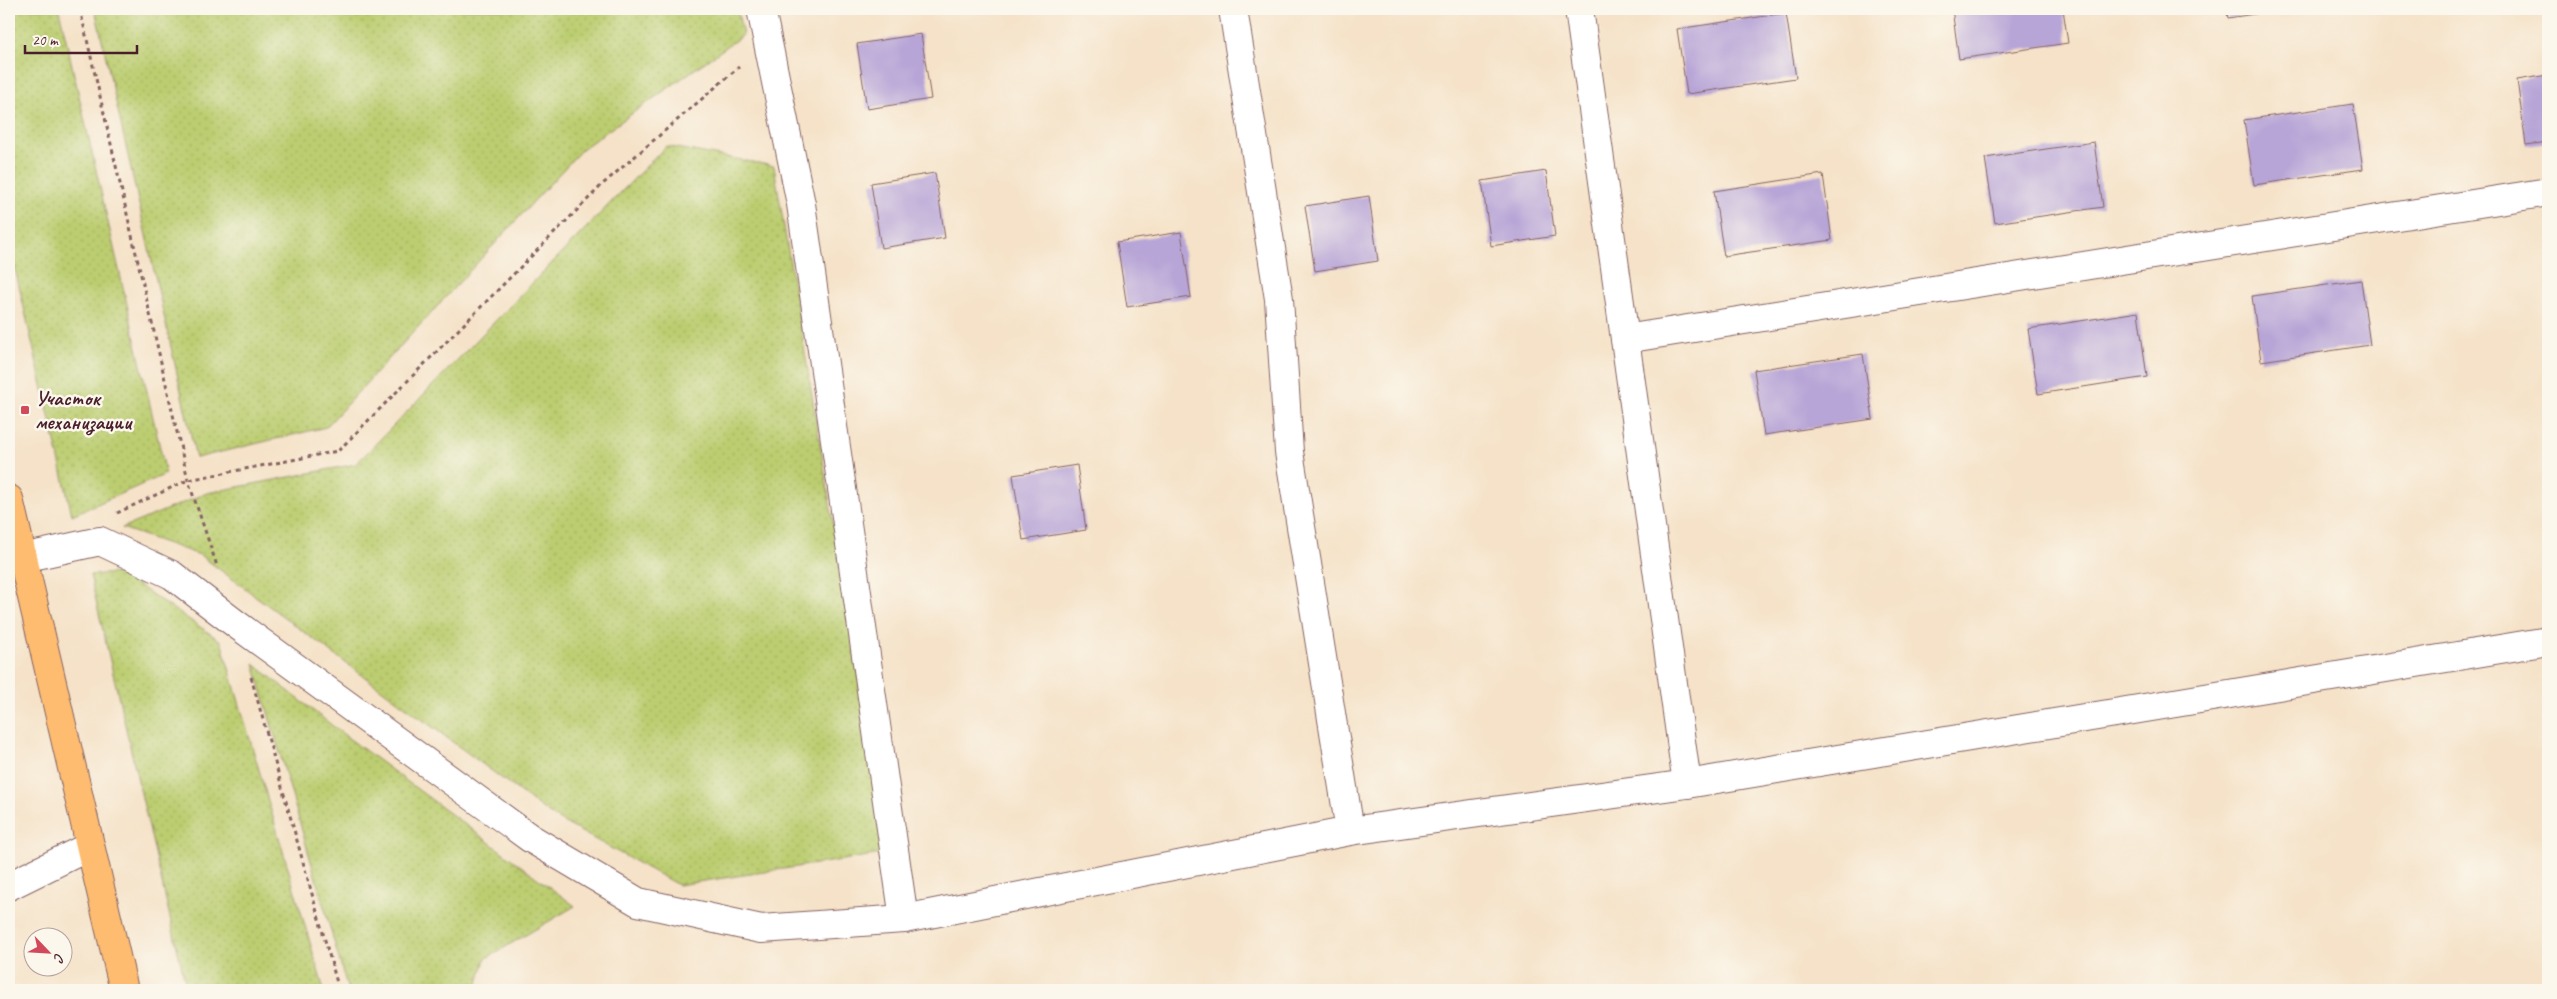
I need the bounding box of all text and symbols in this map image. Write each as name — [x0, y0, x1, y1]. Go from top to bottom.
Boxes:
scale bar — [25, 22, 138, 54]
text: 20 m — [32, 31, 59, 50]
place label: Участок механизации — [35, 385, 133, 436]
marker: Участок механизации — [19, 404, 31, 416]
north arrow — [22, 926, 72, 976]
text: С — [49, 951, 68, 966]

